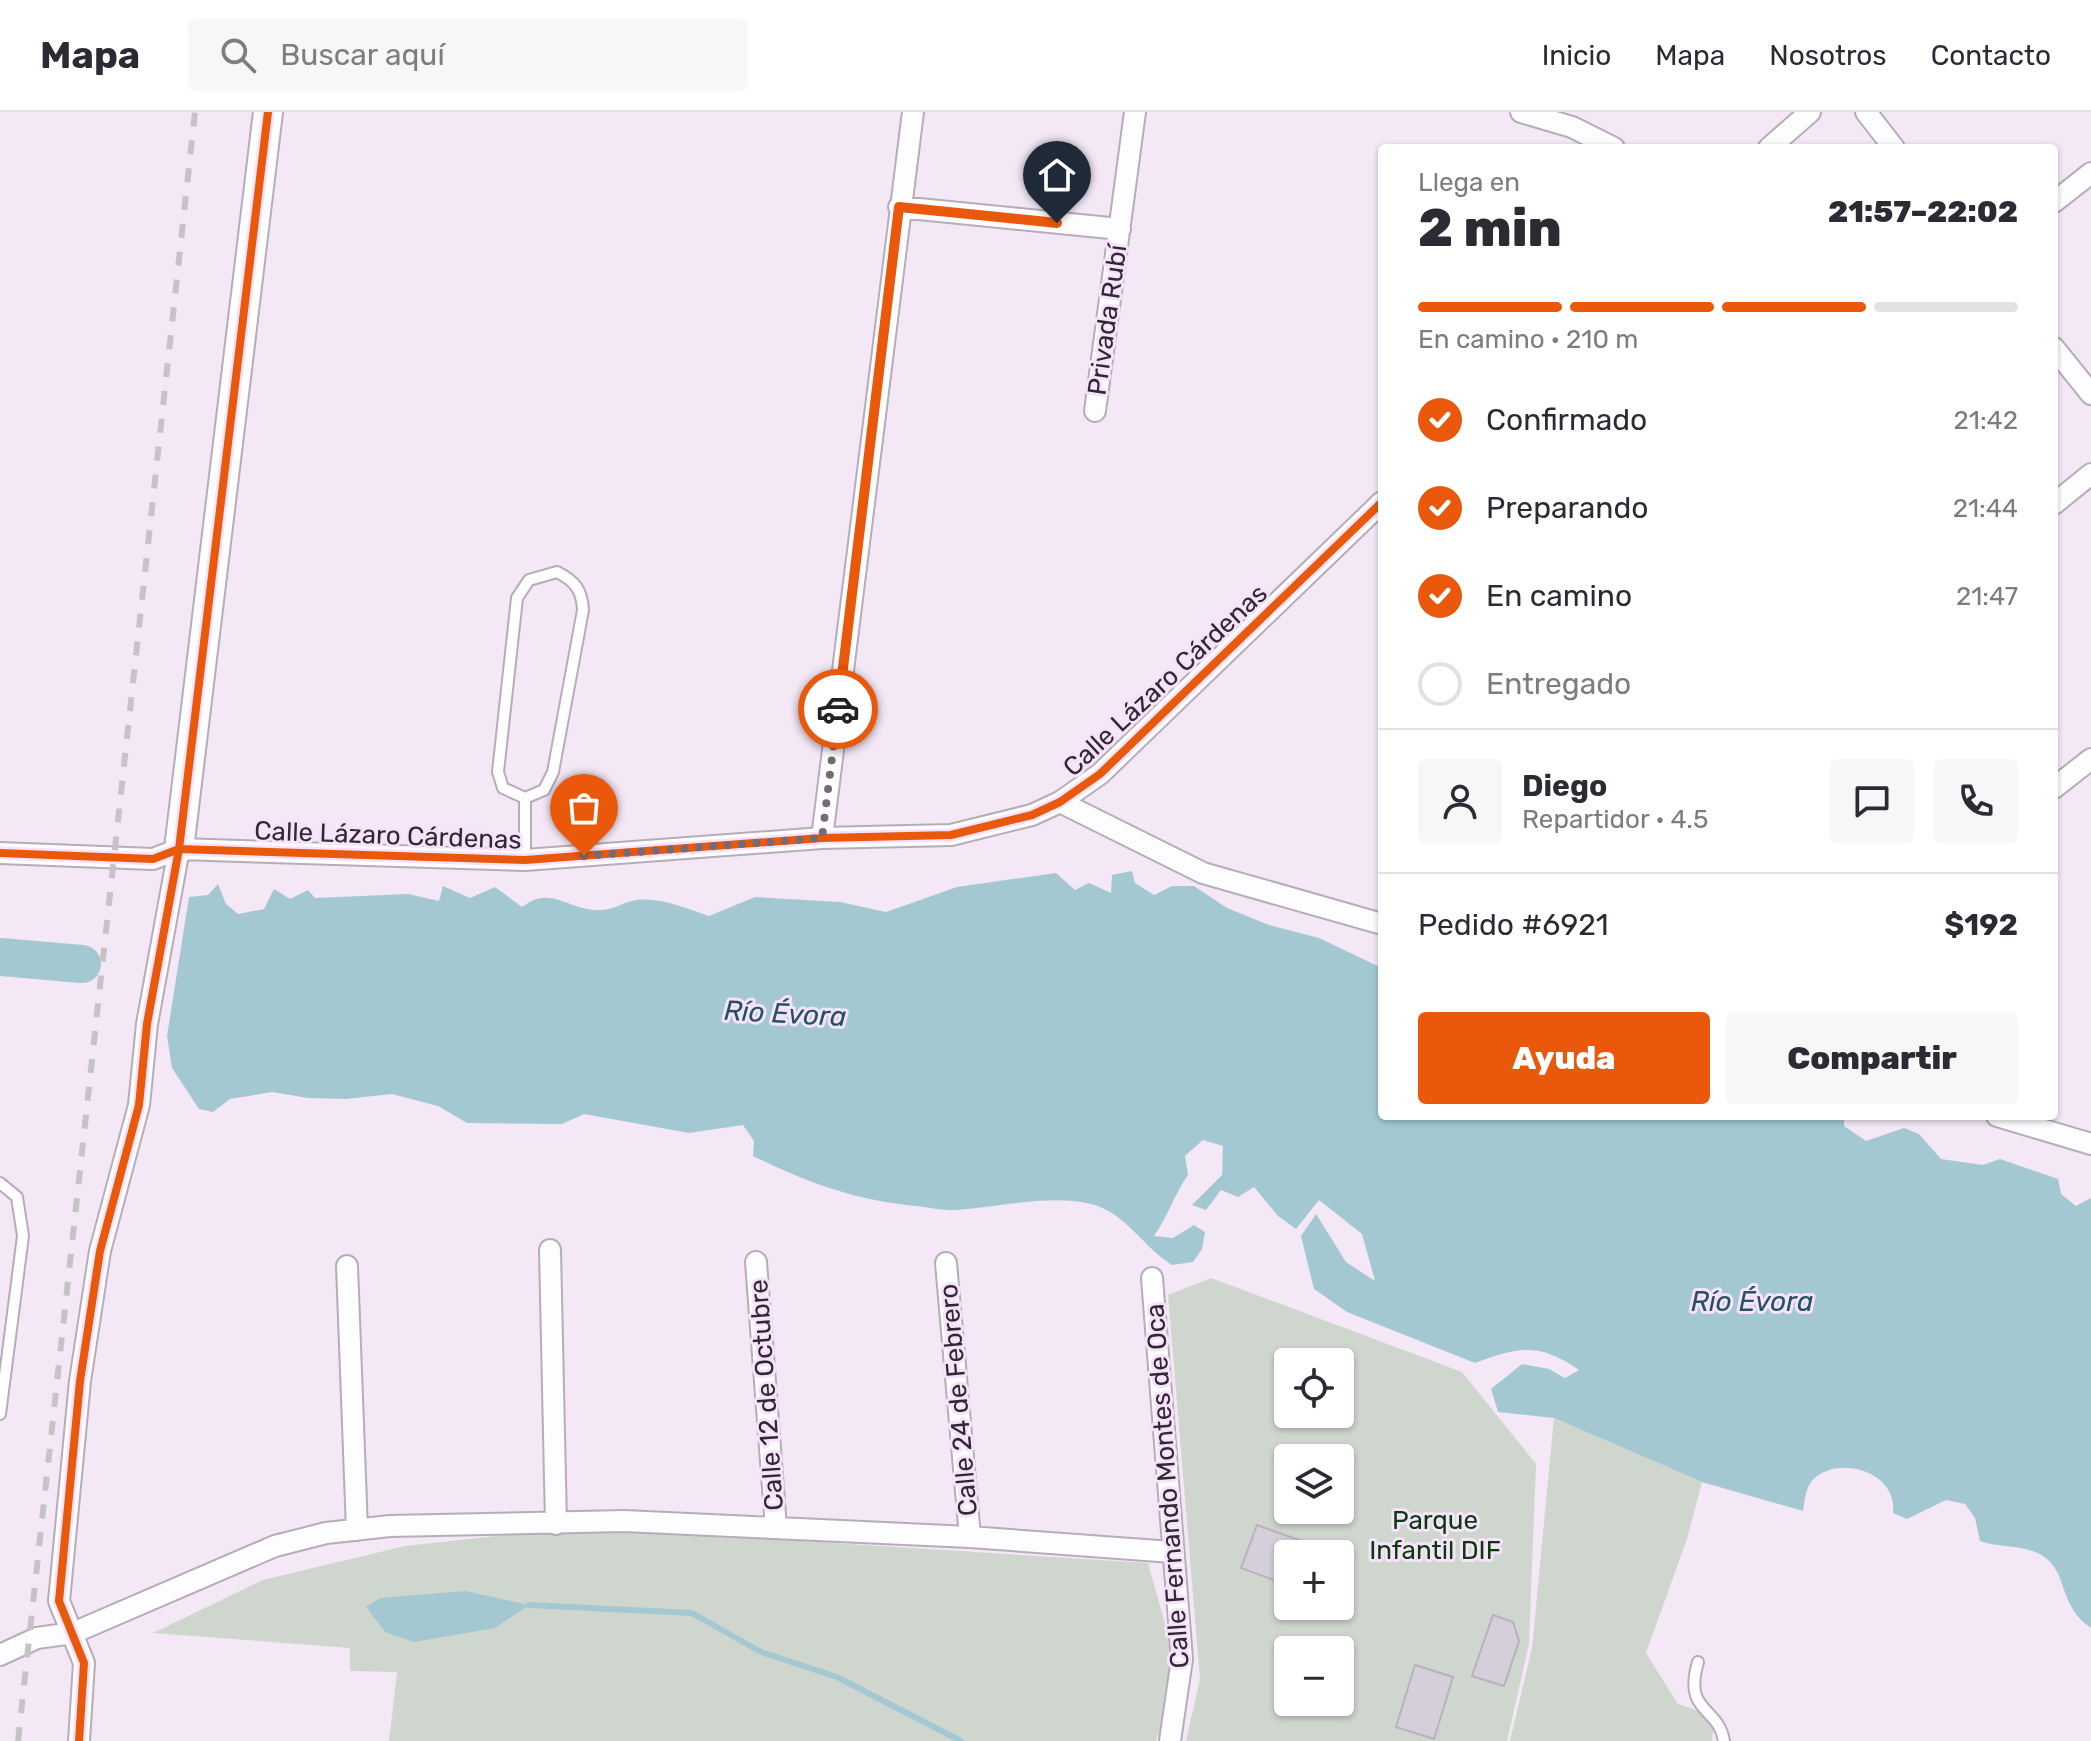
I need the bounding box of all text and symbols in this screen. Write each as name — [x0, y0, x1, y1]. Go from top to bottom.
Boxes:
search box — [188, 19, 748, 91]
text: Mapa — [40, 32, 140, 78]
icon: search — [216, 33, 260, 77]
text: Buscar aquí — [280, 37, 445, 73]
text: Inicio — [1542, 39, 1611, 72]
text: Mapa — [1655, 39, 1725, 72]
text: Nosotros — [1769, 39, 1887, 72]
text: Contacto — [1931, 39, 2051, 72]
pin — [1023, 141, 1091, 223]
icon: home — [1035, 153, 1079, 197]
text: Llega en — [1418, 167, 1520, 198]
text: 21:57–22:02 — [1828, 194, 2018, 230]
text: 2 min — [1418, 197, 1562, 259]
street label: Privada Rubí — [1082, 241, 1134, 397]
text: En camino · 210 m — [1418, 324, 1638, 355]
icon: check — [1418, 398, 1462, 442]
text: Confirmado — [1486, 402, 1647, 438]
text: 21:42 — [1954, 405, 2018, 436]
icon: check — [1418, 486, 1462, 530]
text: Preparando — [1486, 490, 1649, 526]
text: 21:44 — [1953, 493, 2018, 524]
icon: check — [1418, 574, 1462, 618]
street label: Calle Lázaro Cárdenas — [1057, 578, 1274, 783]
text: En camino — [1486, 578, 1632, 614]
text: 21:47 — [1956, 581, 2018, 612]
text: Entregado — [1486, 666, 1631, 702]
courier — [798, 669, 878, 749]
icon: car — [816, 687, 860, 731]
button: person — [1418, 759, 1502, 843]
button: chat — [1830, 759, 1914, 843]
button: phone — [1934, 759, 2018, 843]
text: Diego — [1522, 768, 1607, 804]
pin — [550, 774, 618, 856]
icon: bag — [562, 786, 606, 830]
text: Repartidor · 4.5 — [1522, 804, 1708, 835]
street label: Calle Lázaro Cárdenas — [254, 815, 522, 856]
text: Pedido #6921 — [1418, 907, 1609, 943]
text: $192 — [1944, 907, 2018, 943]
water label: Río Évora — [723, 994, 847, 1033]
button: Ayuda — [1418, 1012, 1710, 1104]
button: Compartir — [1726, 1012, 2018, 1104]
street label: Calle 12 de Octubre — [743, 1278, 790, 1512]
street label: Calle 24 de Febrero — [933, 1283, 984, 1517]
water label: Río Évora — [1691, 1285, 1813, 1318]
street label: Calle Fernando Montes de Oca — [1139, 1303, 1196, 1669]
map controls — [1274, 1348, 1354, 1716]
button: locate — [1274, 1348, 1354, 1428]
button: layers — [1274, 1444, 1354, 1524]
park label: Parque Infantil DIF — [1369, 1505, 1501, 1566]
button: + — [1274, 1540, 1354, 1620]
button: − — [1274, 1636, 1354, 1716]

